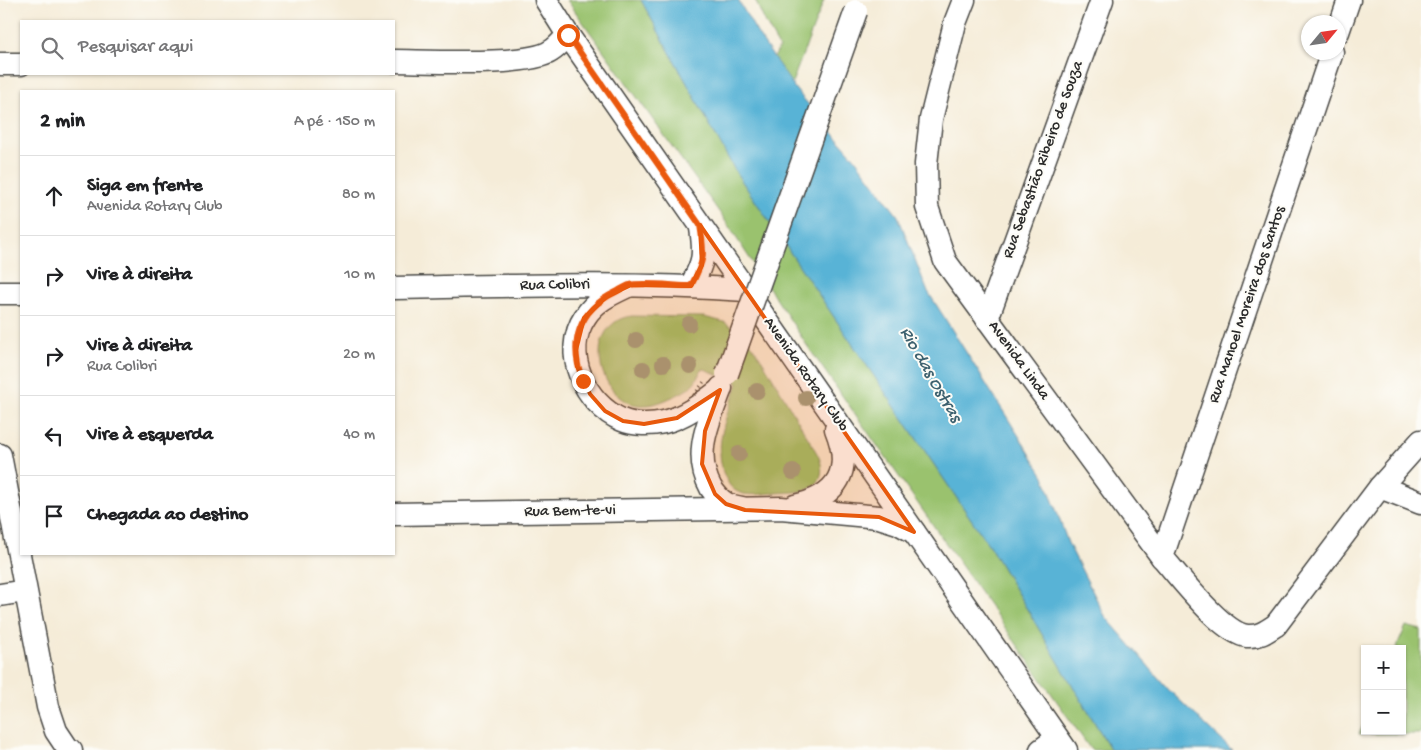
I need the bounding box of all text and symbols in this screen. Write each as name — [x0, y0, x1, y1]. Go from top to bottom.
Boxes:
north arrow — [1301, 15, 1346, 60]
search box — [20, 20, 395, 75]
route start — [557, 24, 580, 47]
icon: search — [38, 34, 66, 62]
text: Pesquisar aqui — [78, 36, 193, 59]
street label: Rua Sebastião Ribeiro de Souza — [999, 58, 1089, 261]
text: 2 min — [40, 110, 85, 135]
text: A pé · 150 m — [294, 113, 375, 132]
text: Siga em frente — [87, 175, 203, 198]
icon: ahead — [40, 182, 68, 210]
text: 80 m — [342, 186, 375, 205]
text: Avenida Rotary Club — [87, 198, 222, 217]
street label: Rua Manoel Moreira dos Santos — [1205, 203, 1291, 406]
icon: right — [40, 262, 68, 290]
text: Vire à direita — [87, 264, 192, 287]
text: 10 m — [344, 266, 375, 285]
street label: Rua Colibri — [520, 276, 590, 296]
street label: Avenida Rotary Club — [758, 314, 852, 436]
street label: Avenida Linda — [983, 318, 1054, 405]
water label: Rio das Ostras — [894, 324, 967, 428]
text: Vire à direita — [87, 335, 192, 358]
icon: right — [40, 342, 68, 370]
text: 20 m — [343, 346, 375, 365]
text: Rua Colibri — [87, 358, 157, 377]
route end — [572, 370, 595, 393]
icon: left — [40, 422, 68, 450]
text: Vire à esquerda — [87, 424, 213, 447]
text: 40 m — [343, 426, 375, 445]
icon: arrive — [40, 502, 68, 530]
street label: Rua Bem-te-vi — [524, 502, 616, 522]
text: Chegada ao destino — [87, 504, 248, 527]
map controls — [1361, 645, 1406, 735]
button: + — [1361, 645, 1406, 690]
button: − — [1361, 690, 1406, 735]

